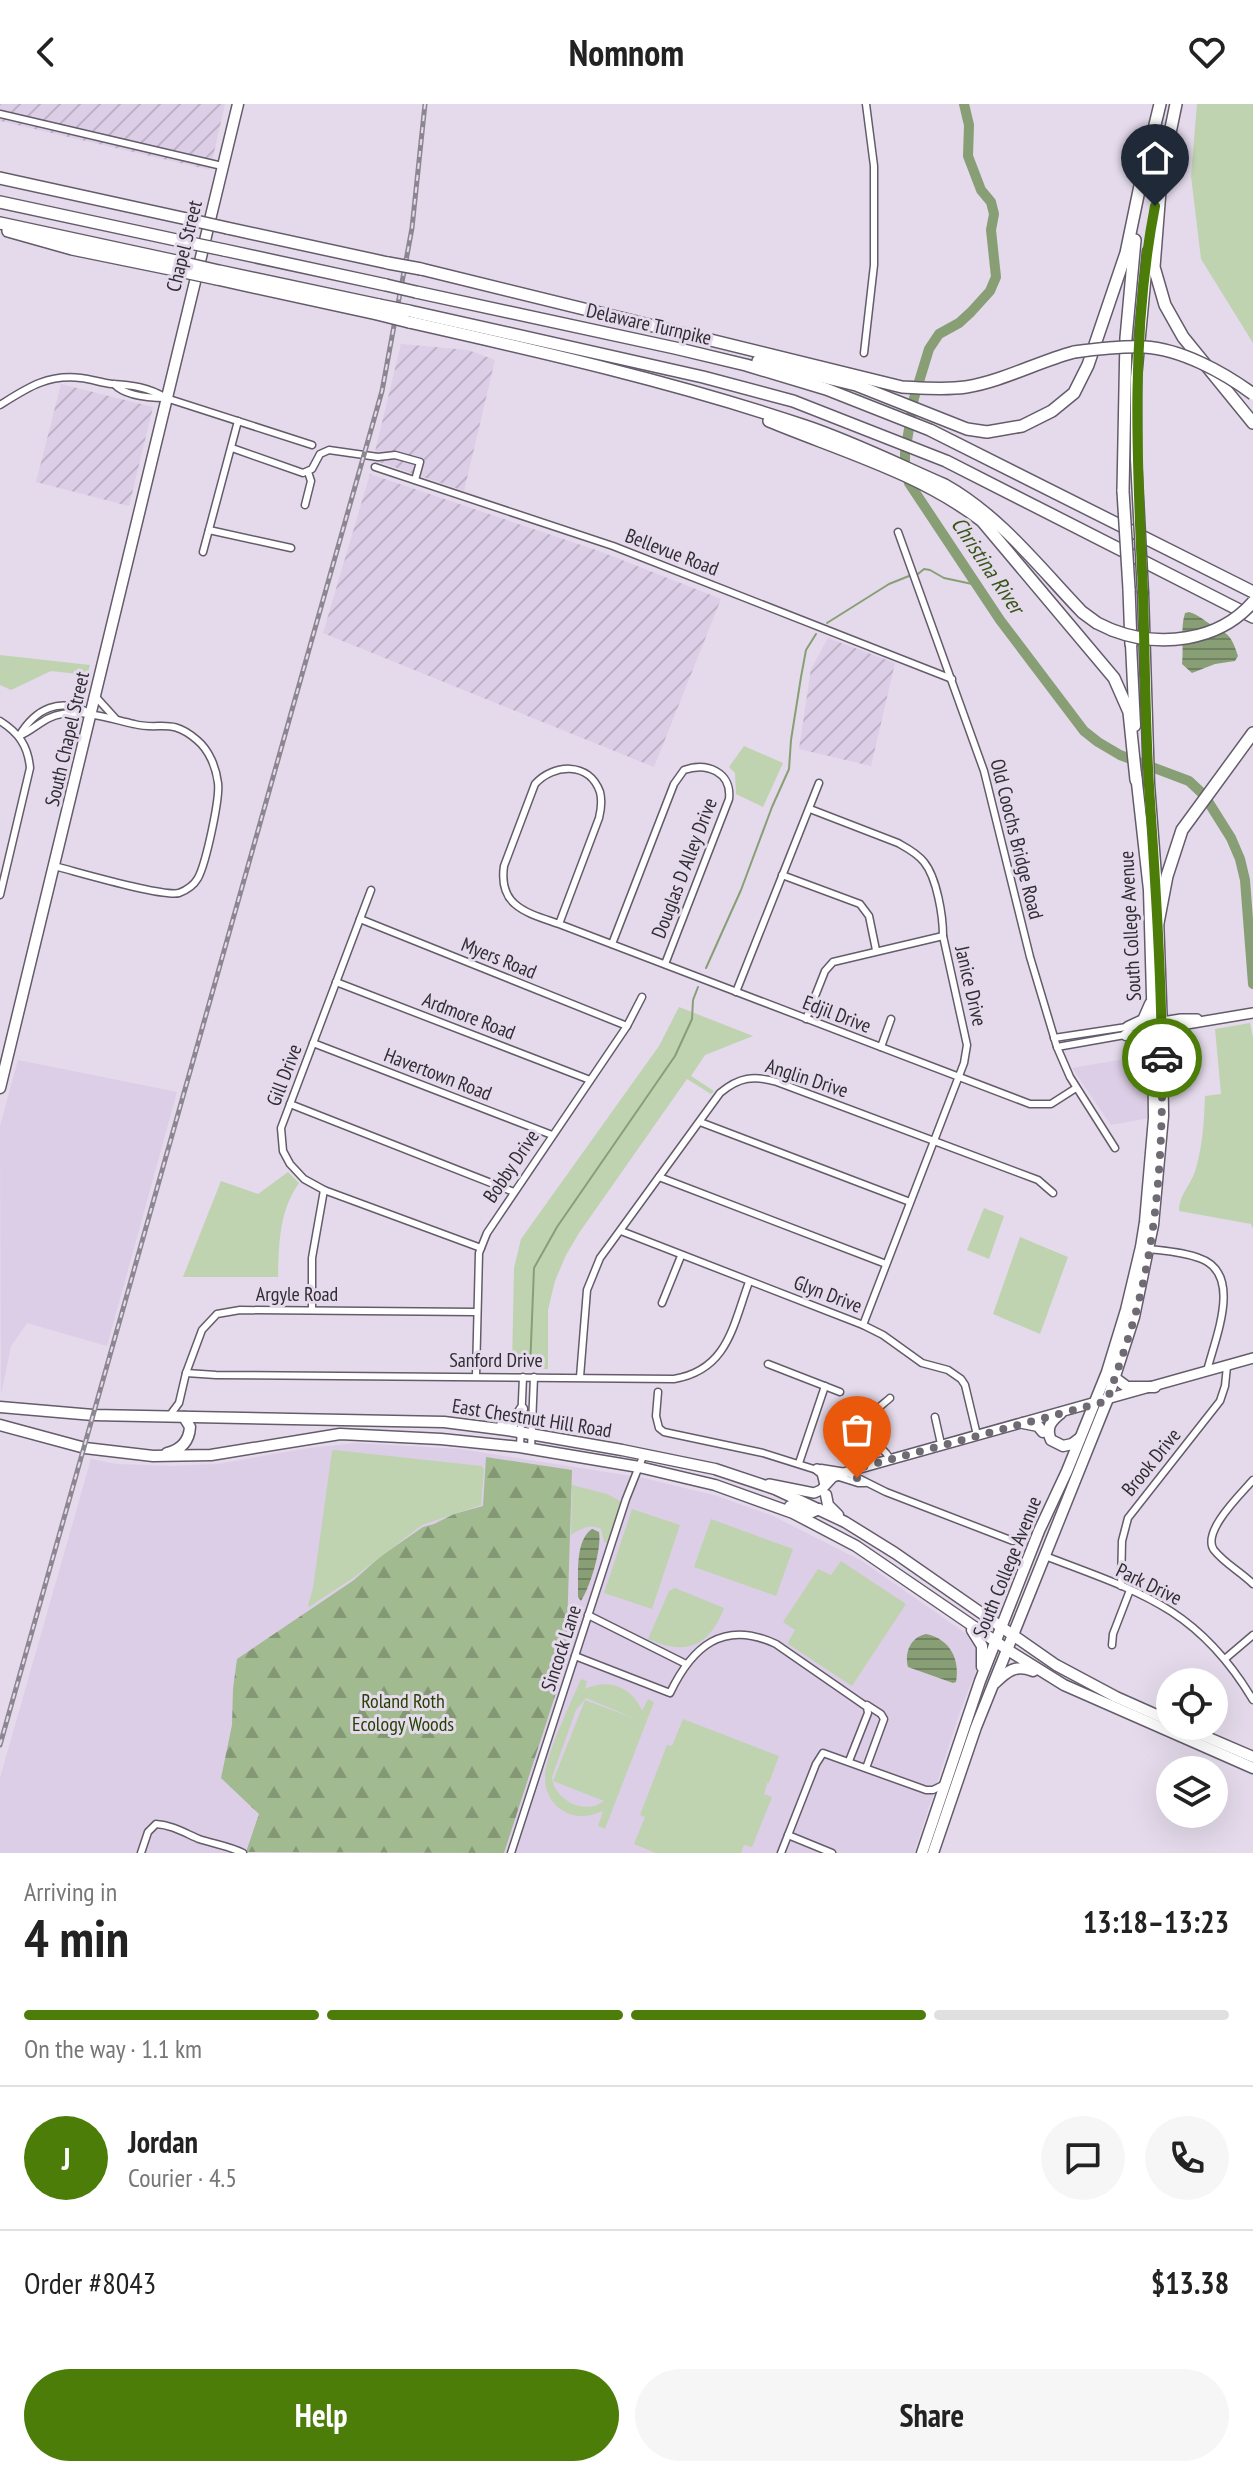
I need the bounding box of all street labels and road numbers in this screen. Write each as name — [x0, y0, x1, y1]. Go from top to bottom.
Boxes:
street label: Chapel Street — [160, 197, 208, 294]
street label: Delaware Turnpike — [584, 297, 714, 351]
street label: Bellevue Road — [622, 522, 722, 582]
street label: South Chapel Street — [39, 669, 95, 809]
street label: Old Coochs Bridge Road — [984, 756, 1050, 922]
street label: Douglas D Alley Drive — [645, 794, 723, 942]
street label: South College Avenue — [1113, 850, 1147, 1002]
street label: Myers Road — [457, 931, 541, 985]
street label: Janice Drive — [949, 942, 993, 1029]
street label: Ardmore Road — [419, 986, 519, 1046]
street label: Edjil Drive — [799, 989, 875, 1039]
street label: Gill Drive — [260, 1040, 308, 1110]
street label: Havertown Road — [380, 1042, 496, 1106]
street label: Anglin Drive — [762, 1052, 852, 1104]
street label: Bobby Drive — [477, 1124, 545, 1208]
street label: Glyn Drive — [790, 1269, 866, 1319]
street label: Argyle Road — [256, 1281, 338, 1307]
street label: Sanford Drive — [449, 1347, 543, 1373]
street label: East Chestnut Hill Road — [450, 1393, 614, 1443]
street label: Brook Drive — [1116, 1423, 1186, 1501]
street label: South College Avenue — [967, 1492, 1047, 1642]
street label: Park Drive — [1112, 1557, 1186, 1611]
street label: Sincock Lane — [535, 1602, 587, 1694]

